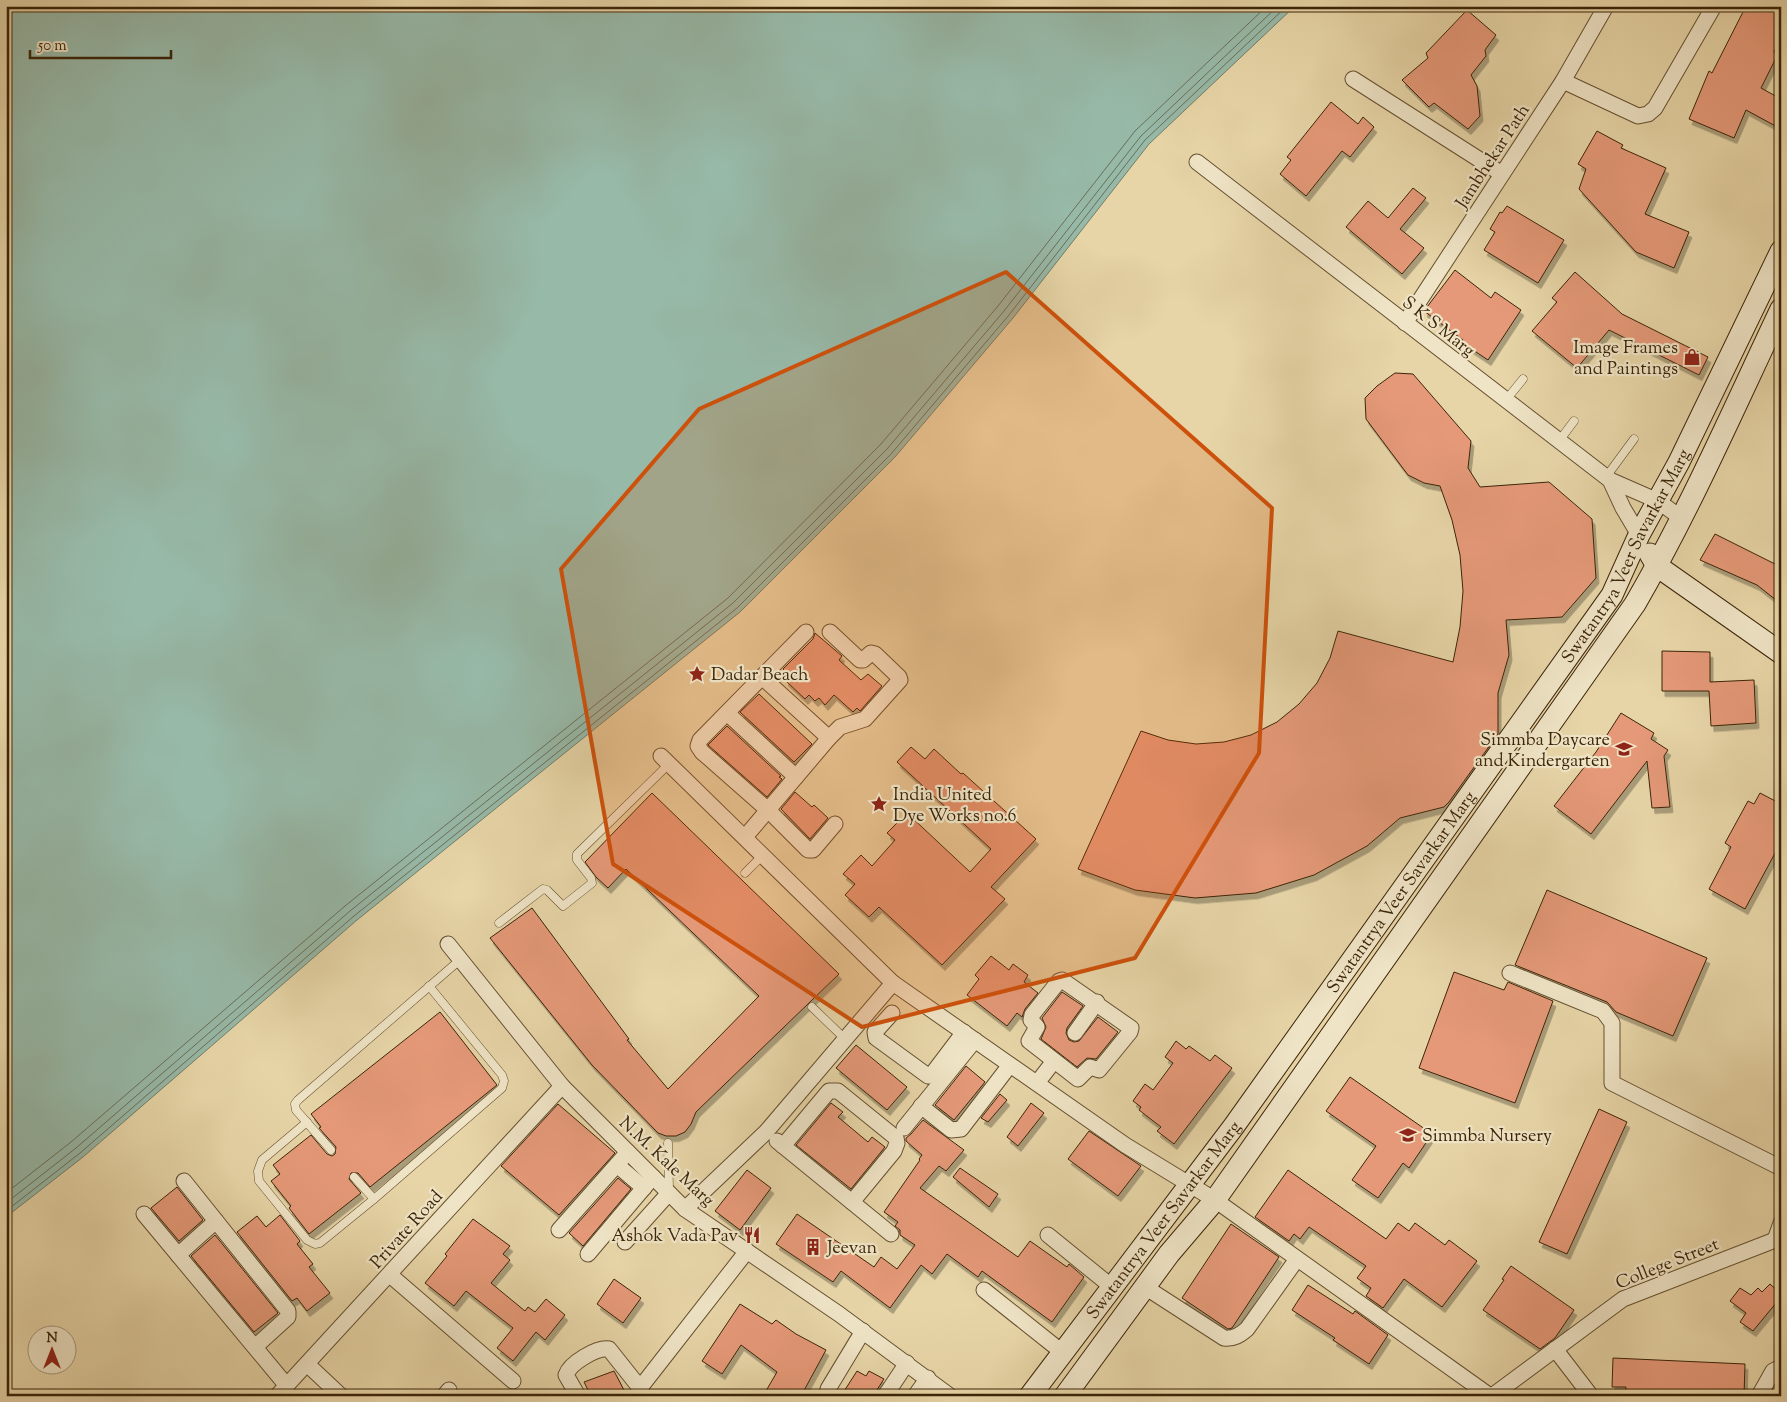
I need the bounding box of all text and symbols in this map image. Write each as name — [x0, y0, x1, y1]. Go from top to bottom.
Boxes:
scale bar — [30, 28, 171, 60]
text: 50 m — [37, 36, 67, 57]
street label: Jambhekar Path — [1450, 99, 1537, 215]
street label: S K S Marg — [1396, 291, 1480, 364]
place label: Image Frames and Paintings — [1573, 336, 1678, 383]
shop icon: Image Frames and Paintings — [1682, 347, 1702, 367]
street label: Swatantrya Veer Savarkar Marg — [1556, 445, 1698, 669]
place label: Dadar Beach — [711, 663, 809, 689]
place icon: Dadar Beach — [687, 664, 707, 684]
place label: Simmba Daycare and Kindergarten — [1475, 728, 1610, 775]
school or university icon: Simmba Daycare and Kindergarten — [1614, 739, 1634, 759]
place label: India United Dye Works no.6 — [893, 783, 1017, 830]
street label: Swatantrya Veer Savarkar Marg — [1321, 786, 1484, 999]
place icon: India United Dye Works no.6 — [869, 794, 889, 814]
street label: N.M. Kale Marg — [612, 1111, 719, 1214]
street label: Swatantrya Veer Savarkar Marg — [1081, 1116, 1249, 1326]
place label: Simmba Nursery — [1422, 1124, 1552, 1150]
school or university icon: Simmba Nursery — [1398, 1125, 1418, 1145]
street label: Private Road — [365, 1185, 450, 1275]
place label: Ashok Vada Pav — [611, 1224, 739, 1250]
restaurant icon: Ashok Vada Pav — [742, 1225, 762, 1245]
street label: College Street — [1612, 1232, 1723, 1297]
place label: Jeevan — [826, 1236, 877, 1262]
building icon: Jeevan — [803, 1237, 823, 1257]
north arrow — [28, 1324, 78, 1374]
text: N — [46, 1329, 58, 1349]

